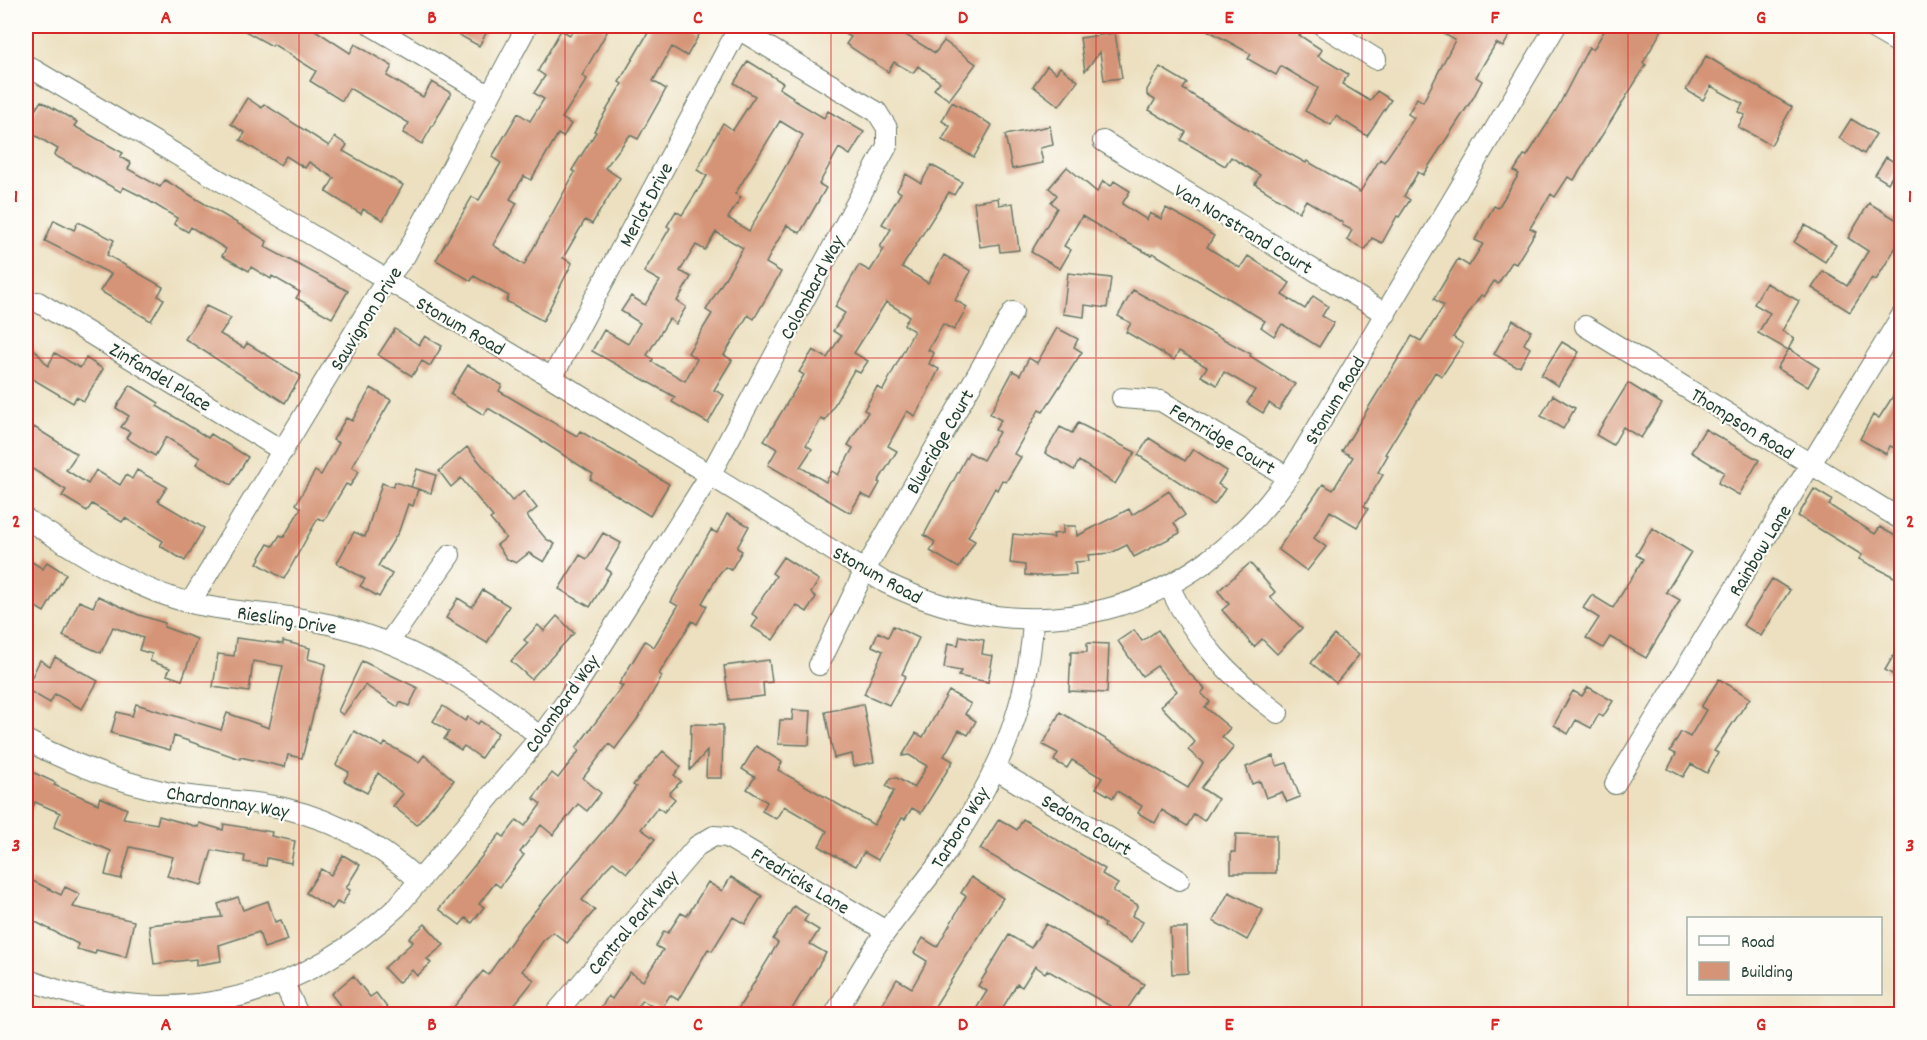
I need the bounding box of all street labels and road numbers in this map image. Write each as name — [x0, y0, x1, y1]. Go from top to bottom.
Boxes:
street label: Merlot Drive — [614, 158, 682, 253]
street label: Van Norstrand Court — [1168, 178, 1317, 283]
street label: Colombard Way — [774, 230, 853, 346]
street label: Sauvignon Drive — [324, 262, 411, 377]
street label: Stonum Road — [410, 291, 509, 364]
street label: Zinfandel Place — [103, 337, 216, 420]
street label: Stonum Road — [1299, 352, 1374, 451]
street label: Thompson Road — [1684, 383, 1799, 469]
street label: Blueridge Court — [900, 385, 983, 500]
street label: Fernridge Court — [1163, 398, 1280, 483]
street label: Rainbow Lane — [1723, 500, 1800, 603]
street label: Stonum Road — [827, 540, 926, 613]
street label: Riesling Drive — [235, 600, 338, 644]
street label: Colombard Way — [519, 649, 608, 760]
street label: Chardonnay Way — [164, 780, 292, 828]
street label: Tarboro Way — [925, 781, 998, 875]
street label: Sedona Court — [1035, 788, 1136, 865]
street label: Fredricks Lane — [745, 842, 854, 923]
street label: Central Park Way — [582, 865, 687, 982]

